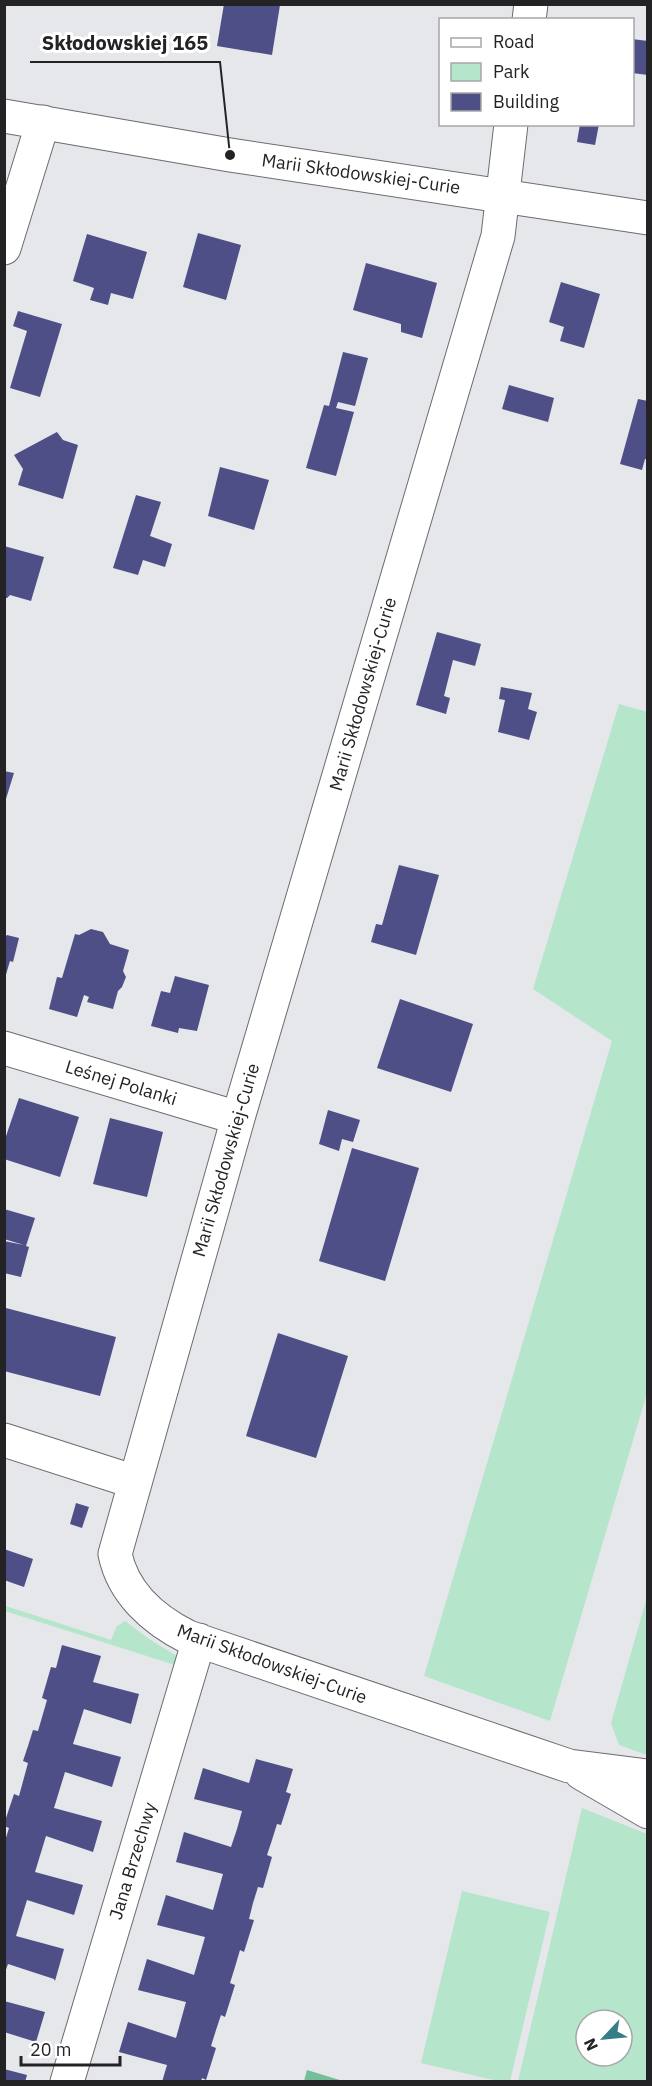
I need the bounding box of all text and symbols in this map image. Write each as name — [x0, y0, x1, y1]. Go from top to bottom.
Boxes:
legend — [439, 18, 634, 126]
callout: Skłodowskiej 165 — [30, 24, 220, 62]
text: Skłodowskiej 165 — [42, 29, 208, 56]
text: Road — [493, 30, 534, 53]
text: Park — [493, 60, 530, 83]
text: Building — [493, 90, 560, 113]
street label: Marii Skłodowskiej-Curie — [260, 148, 462, 199]
street label: Marii Skłodowskiej-Curie — [324, 594, 401, 793]
street label: Leśnej Polanki — [62, 1055, 180, 1110]
street label: Marii Skłodowskiej-Curie — [187, 1060, 264, 1259]
street label: Marii Skłodowskiej-Curie — [174, 1618, 370, 1709]
street label: Jana Brzechwy — [104, 1799, 161, 1922]
north arrow — [574, 2008, 634, 2068]
scale bar — [21, 2029, 120, 2067]
text: N — [579, 2035, 602, 2054]
text: 20 m — [30, 2038, 72, 2061]

